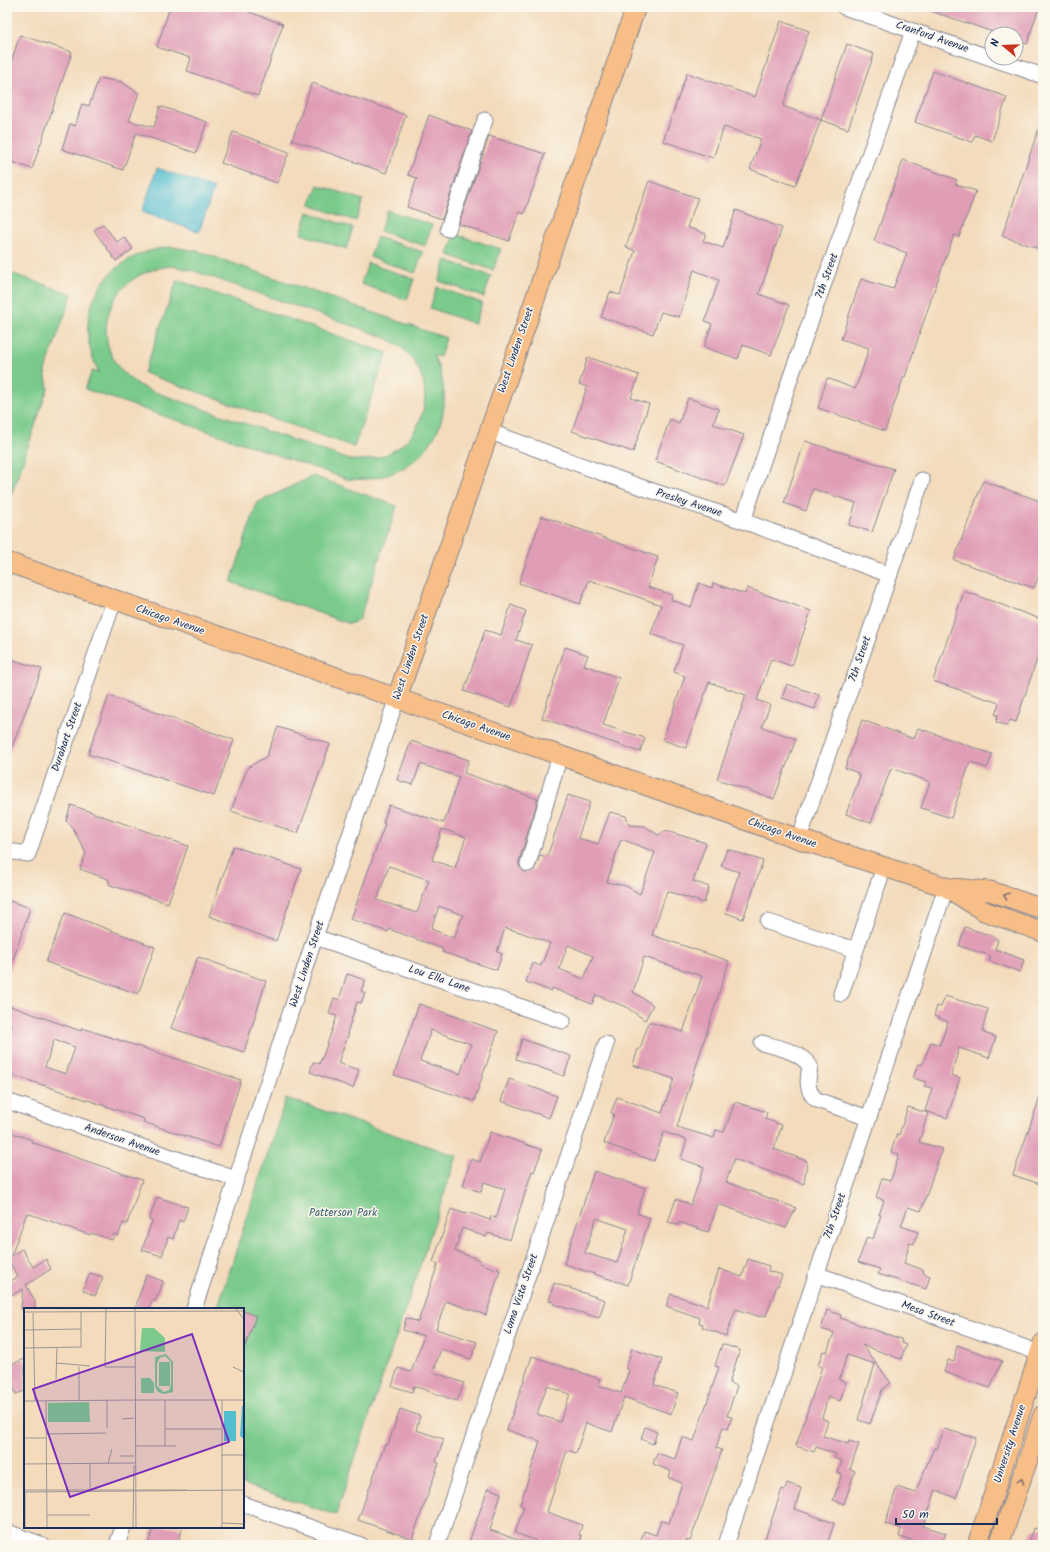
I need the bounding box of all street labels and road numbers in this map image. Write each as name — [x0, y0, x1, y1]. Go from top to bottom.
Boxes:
street label: Cranford Avenue — [893, 16, 971, 58]
street label: 7th Street — [810, 250, 844, 301]
street label: West Linden Street — [493, 304, 539, 395]
street label: Presley Avenue — [653, 484, 725, 522]
street label: Chicago Avenue — [133, 600, 207, 640]
street label: West Linden Street — [388, 611, 434, 702]
street label: 7th Street — [844, 633, 876, 684]
street label: Durahart Street — [47, 699, 88, 774]
street label: Chicago Avenue — [439, 706, 513, 746]
street label: Chicago Avenue — [745, 813, 819, 853]
street label: West Linden Street — [285, 918, 330, 1010]
street label: Lou Ella Lane — [406, 960, 472, 998]
street label: Anderson Avenue — [82, 1119, 162, 1161]
street label: 7th Street — [819, 1190, 851, 1241]
street label: Loma Vista Street — [499, 1251, 543, 1337]
street label: Mesa Street — [899, 1296, 958, 1332]
street label: University Avenue — [989, 1402, 1031, 1486]

